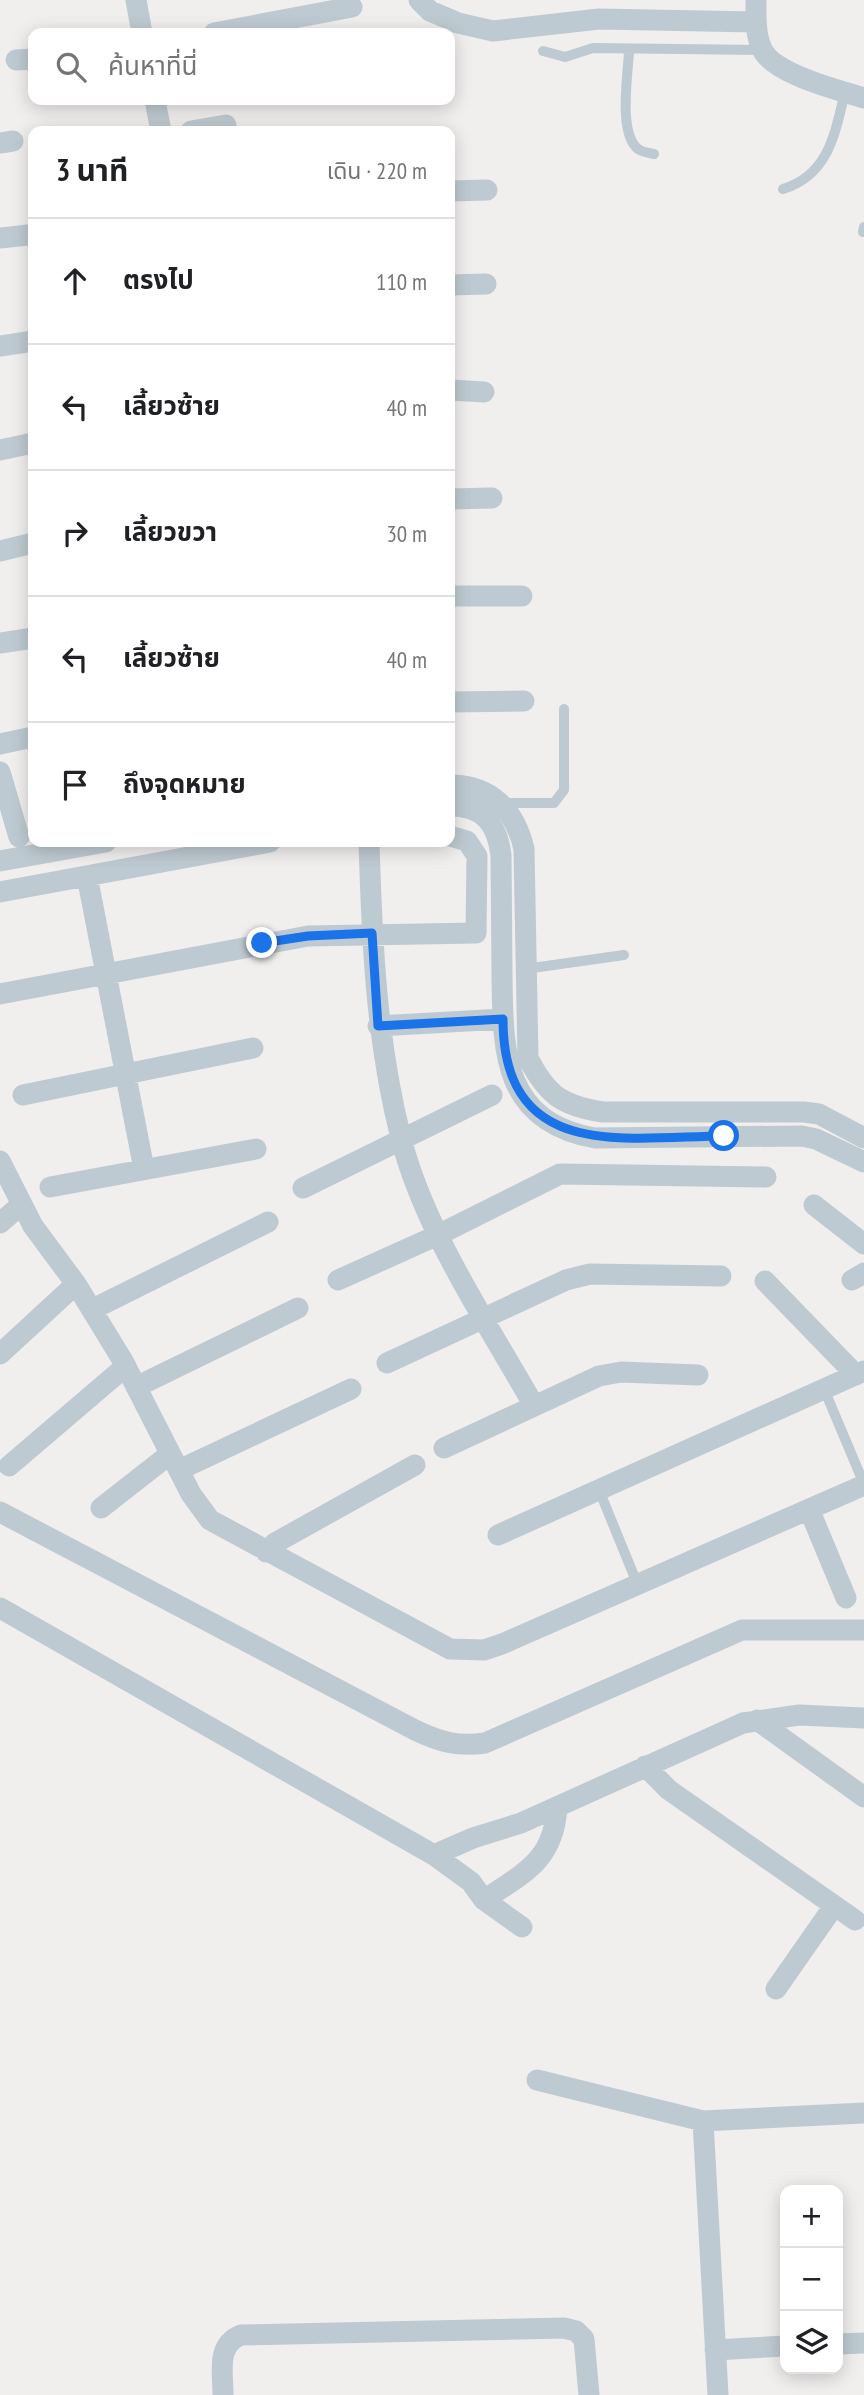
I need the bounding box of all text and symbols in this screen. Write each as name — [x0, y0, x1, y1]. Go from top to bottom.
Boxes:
search box — [28, 28, 455, 105]
icon: search — [52, 48, 90, 86]
text: ค้นหาที่นี่ — [108, 49, 198, 82]
text: 3 นาที — [56, 150, 128, 189]
text: เดิน · 220 m — [327, 156, 427, 185]
icon: ahead — [56, 262, 94, 300]
text: ตรงไป — [123, 263, 194, 296]
text: 110 m — [376, 267, 427, 296]
icon: left — [56, 388, 94, 426]
text: เลี้ยวซ้าย — [123, 389, 220, 422]
text: 40 m — [386, 393, 427, 422]
icon: right — [56, 514, 94, 552]
text: เลี้ยวขวา — [123, 515, 217, 548]
text: 30 m — [386, 519, 427, 548]
icon: left — [56, 640, 94, 678]
text: เลี้ยวซ้าย — [123, 641, 220, 674]
text: 40 m — [386, 645, 427, 674]
icon: arrive — [56, 766, 94, 804]
text: ถึงจุดหมาย — [123, 767, 246, 800]
route end — [246, 927, 277, 958]
route start — [708, 1120, 739, 1151]
map controls — [780, 2185, 843, 2374]
button: + — [780, 2185, 843, 2248]
button: − — [780, 2248, 843, 2311]
button: layers — [780, 2311, 843, 2374]

